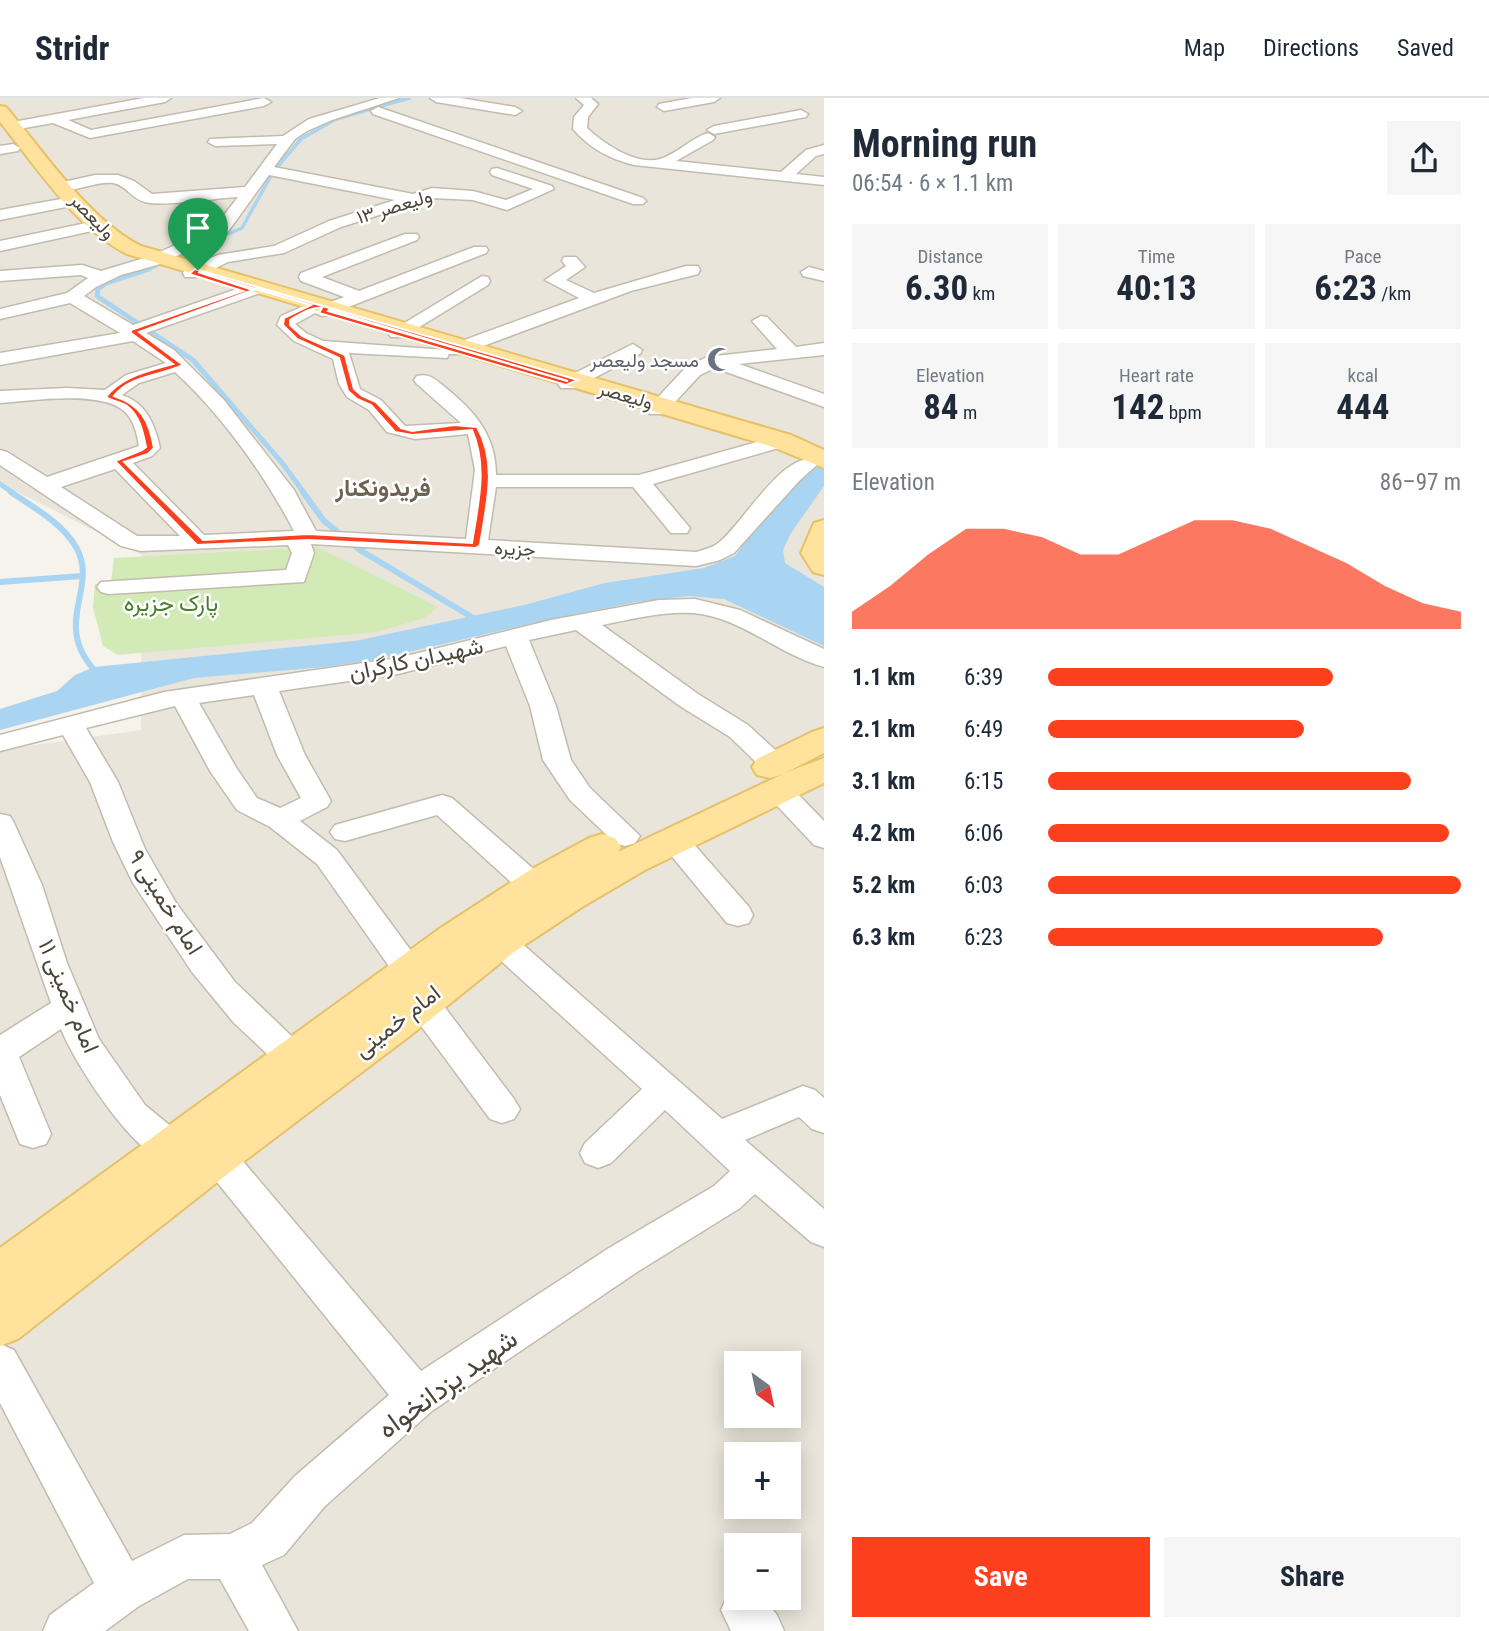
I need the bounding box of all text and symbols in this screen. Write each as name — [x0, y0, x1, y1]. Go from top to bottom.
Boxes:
text: Stridr — [35, 29, 109, 68]
text: Map — [1184, 34, 1225, 62]
text: Directions — [1263, 34, 1359, 62]
text: Saved — [1397, 34, 1454, 62]
button: share — [1387, 121, 1461, 195]
text: Morning run — [852, 122, 1037, 166]
text: 06:54 · 6 × 1.1 km — [852, 170, 1013, 197]
street label: ولیعصر ۱۳ — [354, 184, 435, 229]
street label: ولیعصر — [64, 188, 120, 244]
pin — [168, 198, 228, 270]
icon: arrive — [179, 209, 217, 247]
text: Distance — [917, 245, 983, 268]
text: Time — [1138, 245, 1175, 268]
text: Pace — [1344, 245, 1381, 268]
text: 6.30 — [905, 268, 968, 309]
text: 40:13 — [1116, 268, 1197, 309]
text: 6:23 — [1314, 268, 1377, 309]
text: km — [968, 282, 995, 305]
text: /km — [1377, 282, 1411, 305]
mosque icon: مسجد ولیعصر — [705, 346, 733, 374]
place label: مسجد ولیعصر — [589, 349, 699, 372]
text: Elevation — [916, 364, 984, 387]
text: Heart rate — [1119, 364, 1194, 387]
text: kcal — [1348, 364, 1378, 387]
street label: ولیعصر — [595, 377, 656, 414]
text: 84 — [923, 387, 959, 428]
text: 142 — [1111, 387, 1164, 428]
text: 444 — [1336, 387, 1389, 428]
text: m — [959, 401, 977, 424]
text: bpm — [1164, 401, 1202, 424]
text: Elevation — [852, 469, 935, 496]
text: 86–97 m — [1380, 469, 1461, 496]
district label: فریدونکنار — [334, 474, 431, 503]
street label: جزیره — [494, 536, 536, 561]
park label: پارک جزیره — [124, 590, 218, 619]
street label: شهیدان کارگران — [346, 632, 486, 688]
text: 1.1 km — [852, 664, 915, 691]
text: 6:39 — [964, 664, 1003, 691]
text: 2.1 km — [852, 716, 915, 743]
text: 6:49 — [964, 716, 1003, 743]
text: 3.1 km — [852, 768, 915, 795]
text: 6:15 — [964, 768, 1003, 795]
text: 4.2 km — [852, 820, 915, 847]
text: 6:06 — [964, 820, 1003, 847]
street label: امام خمینی ۹ — [122, 845, 208, 960]
text: 5.2 km — [852, 872, 915, 899]
text: 6:03 — [964, 872, 1003, 899]
text: 6.3 km — [852, 924, 915, 951]
text: 6:23 — [964, 924, 1003, 951]
street label: امام خمینی ۱۱ — [32, 935, 105, 1057]
street label: امام خمینی — [349, 979, 446, 1064]
street label: شهید یزدانخواه — [371, 1322, 524, 1446]
north arrow — [724, 1351, 802, 1428]
map controls — [724, 1351, 801, 1610]
button: + — [724, 1442, 801, 1519]
button: − — [724, 1533, 801, 1610]
button: Save — [852, 1537, 1150, 1617]
button: Share — [1164, 1537, 1461, 1617]

